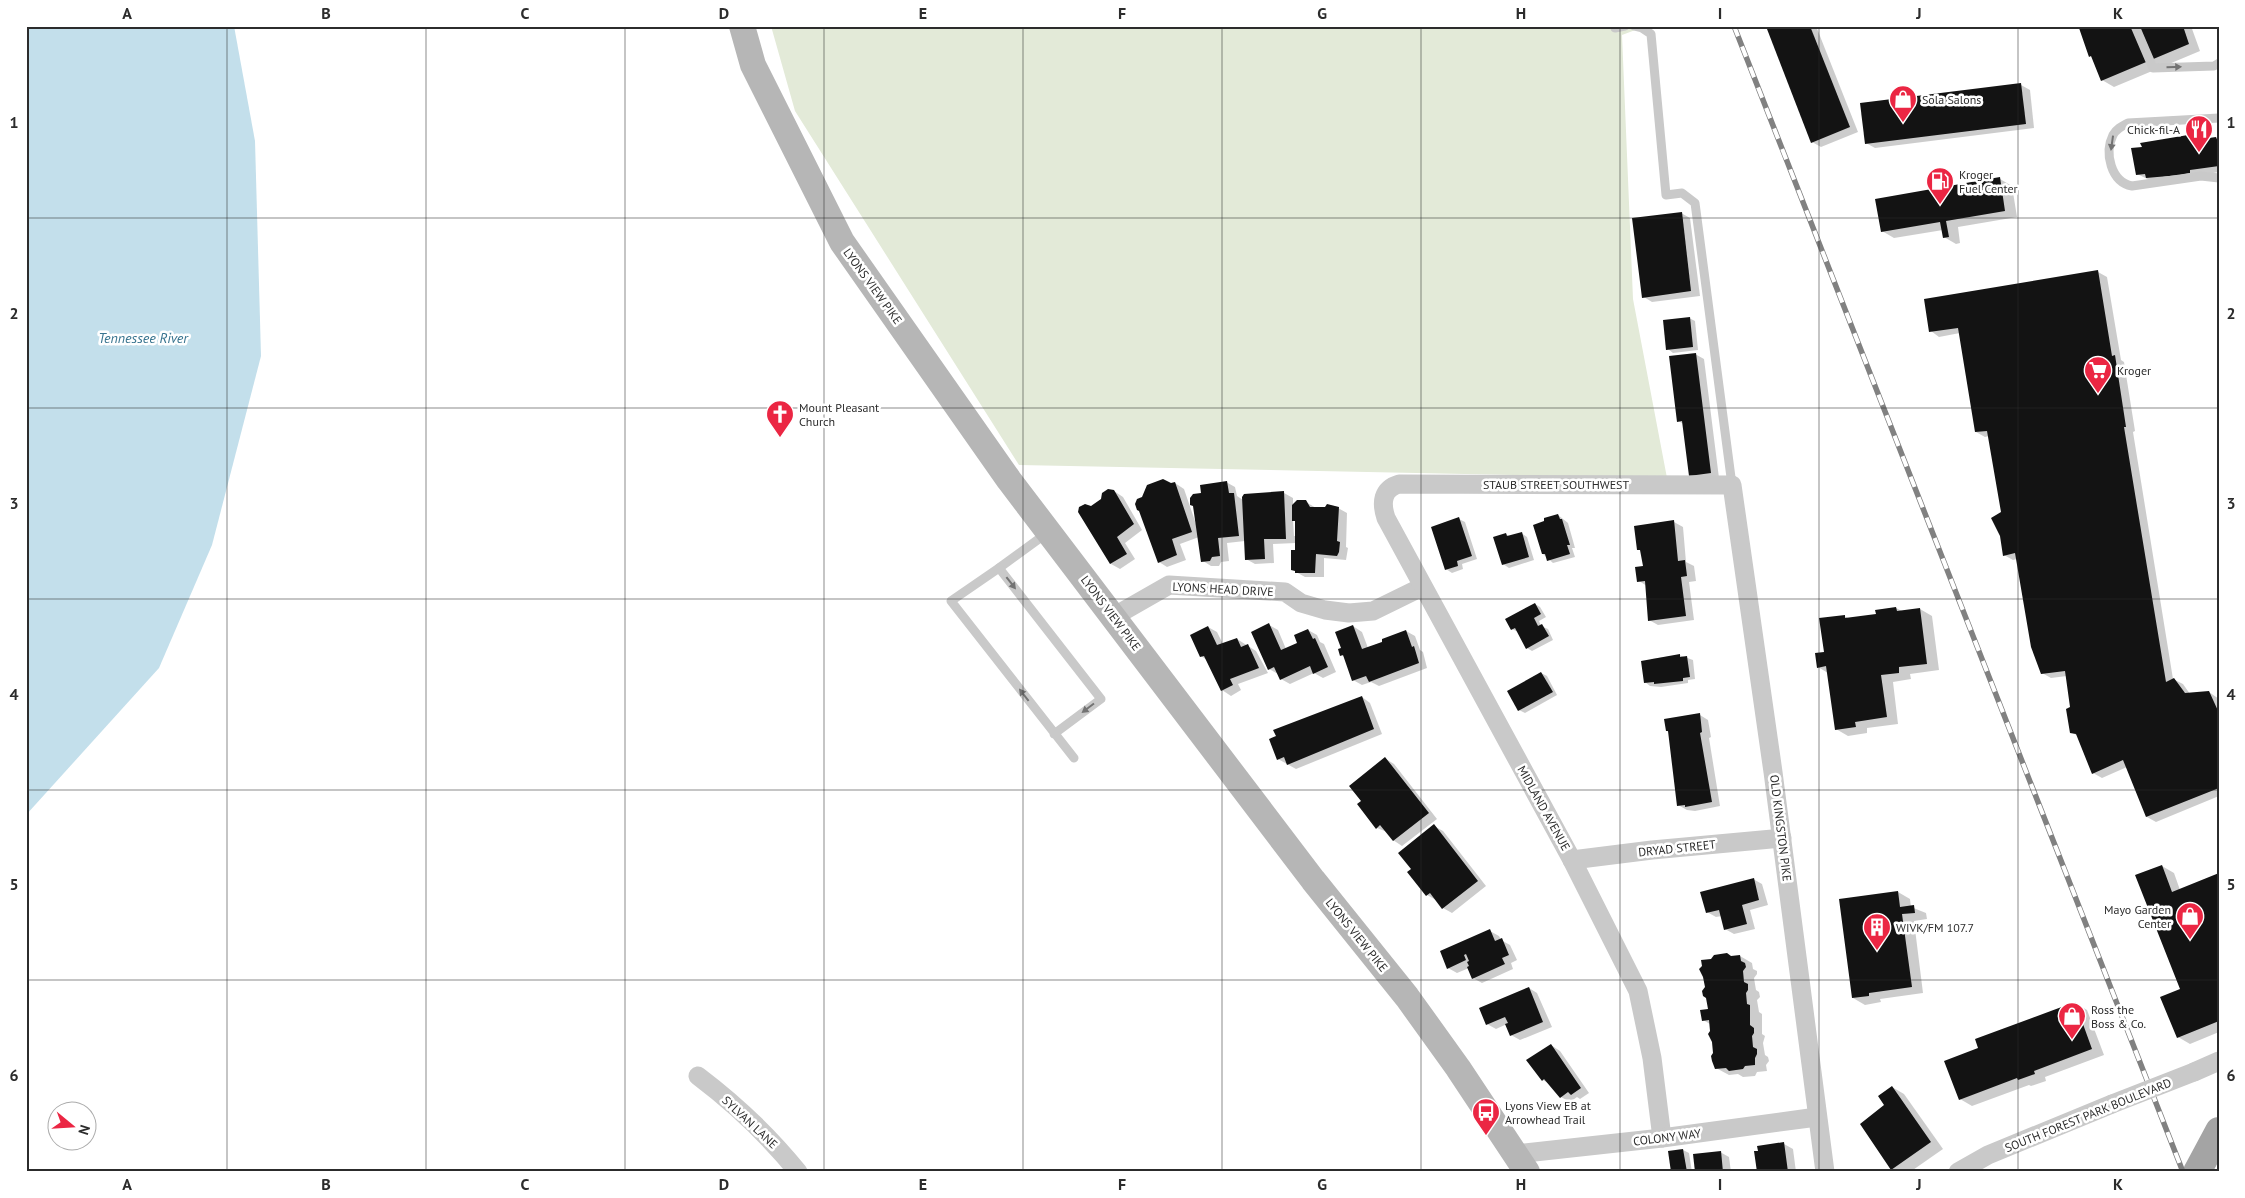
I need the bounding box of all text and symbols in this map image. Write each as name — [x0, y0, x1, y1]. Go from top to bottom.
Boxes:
text: A — [122, 3, 132, 23]
text: B — [321, 3, 331, 23]
text: C — [521, 3, 530, 23]
text: D — [719, 3, 729, 23]
text: E — [919, 3, 927, 23]
text: F — [1118, 3, 1126, 23]
text: G — [1317, 3, 1327, 23]
text: H — [1516, 3, 1526, 23]
text: I — [1718, 3, 1722, 23]
text: J — [1915, 3, 1922, 23]
text: K — [2113, 3, 2123, 23]
one-way arrow — [2166, 63, 2182, 71]
shop icon: Sola Salons — [1888, 84, 1918, 123]
place label: Sola Salons — [1922, 92, 1981, 107]
text: 1 — [9, 112, 19, 132]
text: 1 — [2226, 112, 2236, 132]
restaurant icon: Chick-fil-A — [2184, 114, 2214, 153]
place label: Chick-fil-A — [2127, 122, 2180, 137]
one-way arrow — [2107, 135, 2115, 151]
fuel station icon: Kroger Fuel Center — [1925, 166, 1955, 205]
place label: Kroger Fuel Center — [1959, 167, 2018, 196]
street label: LYONS VIEW PIKE — [840, 245, 906, 327]
text: 2 — [9, 303, 19, 323]
text: 2 — [2226, 303, 2236, 323]
water label: Tennessee River — [98, 329, 189, 347]
supermarket icon: Kroger — [2083, 355, 2113, 394]
place label: Kroger — [2117, 363, 2151, 378]
church icon: Mount Pleasant Church — [765, 399, 795, 438]
place label: Mount Pleasant Church — [799, 400, 879, 429]
street label: STAUB STREET SOUTHWEST — [1483, 477, 1629, 492]
text: 3 — [9, 493, 19, 513]
text: 3 — [2226, 493, 2236, 513]
street label: LYONS VIEW PIKE — [1078, 572, 1144, 654]
one-way arrow — [1005, 576, 1016, 589]
street label: LYONS HEAD DRIVE — [1172, 579, 1274, 599]
text: 4 — [9, 684, 19, 704]
text: 4 — [2226, 684, 2236, 704]
one-way arrow — [1019, 689, 1030, 702]
one-way arrow — [1082, 703, 1095, 714]
street label: MIDLAND AVENUE — [1514, 763, 1574, 853]
street label: OLD KINGSTON PIKE — [1767, 774, 1795, 882]
street label: DRYAD STREET — [1637, 836, 1717, 860]
text: 5 — [9, 874, 19, 894]
text: 5 — [2226, 874, 2236, 894]
street label: LYONS VIEW PIKE — [1323, 895, 1391, 975]
shop icon: Mayo Garden Center — [2175, 901, 2205, 940]
place label: Mayo Garden Center — [2104, 902, 2171, 931]
building icon: WIVK/FM 107.7 — [1862, 912, 1892, 951]
place label: WIVK/FM 107.7 — [1896, 920, 1974, 935]
shop icon: Ross the Boss & Co. — [2057, 1001, 2087, 1040]
place label: Ross the Boss & Co. — [2091, 1002, 2146, 1031]
text: 6 — [9, 1065, 19, 1085]
text: 6 — [2226, 1065, 2236, 1085]
street label: SOUTH FOREST PARK BOULEVARD — [2003, 1075, 2174, 1155]
street label: SYLVAN LANE — [719, 1093, 781, 1151]
bus stop icon: Lyons View EB at Arrowhead Trail — [1471, 1097, 1501, 1136]
place label: Lyons View EB at Arrowhead Trail — [1505, 1098, 1591, 1127]
north arrow — [48, 1100, 98, 1150]
text: N — [74, 1123, 94, 1137]
street label: COLONY WAY — [1632, 1125, 1702, 1149]
text: A — [122, 1174, 132, 1194]
text: B — [321, 1174, 331, 1194]
text: C — [521, 1174, 530, 1194]
text: D — [719, 1174, 729, 1194]
text: E — [919, 1174, 927, 1194]
text: F — [1118, 1174, 1126, 1194]
text: G — [1317, 1174, 1327, 1194]
text: H — [1516, 1174, 1526, 1194]
text: I — [1718, 1174, 1722, 1194]
text: J — [1915, 1174, 1922, 1194]
text: K — [2113, 1174, 2123, 1194]

